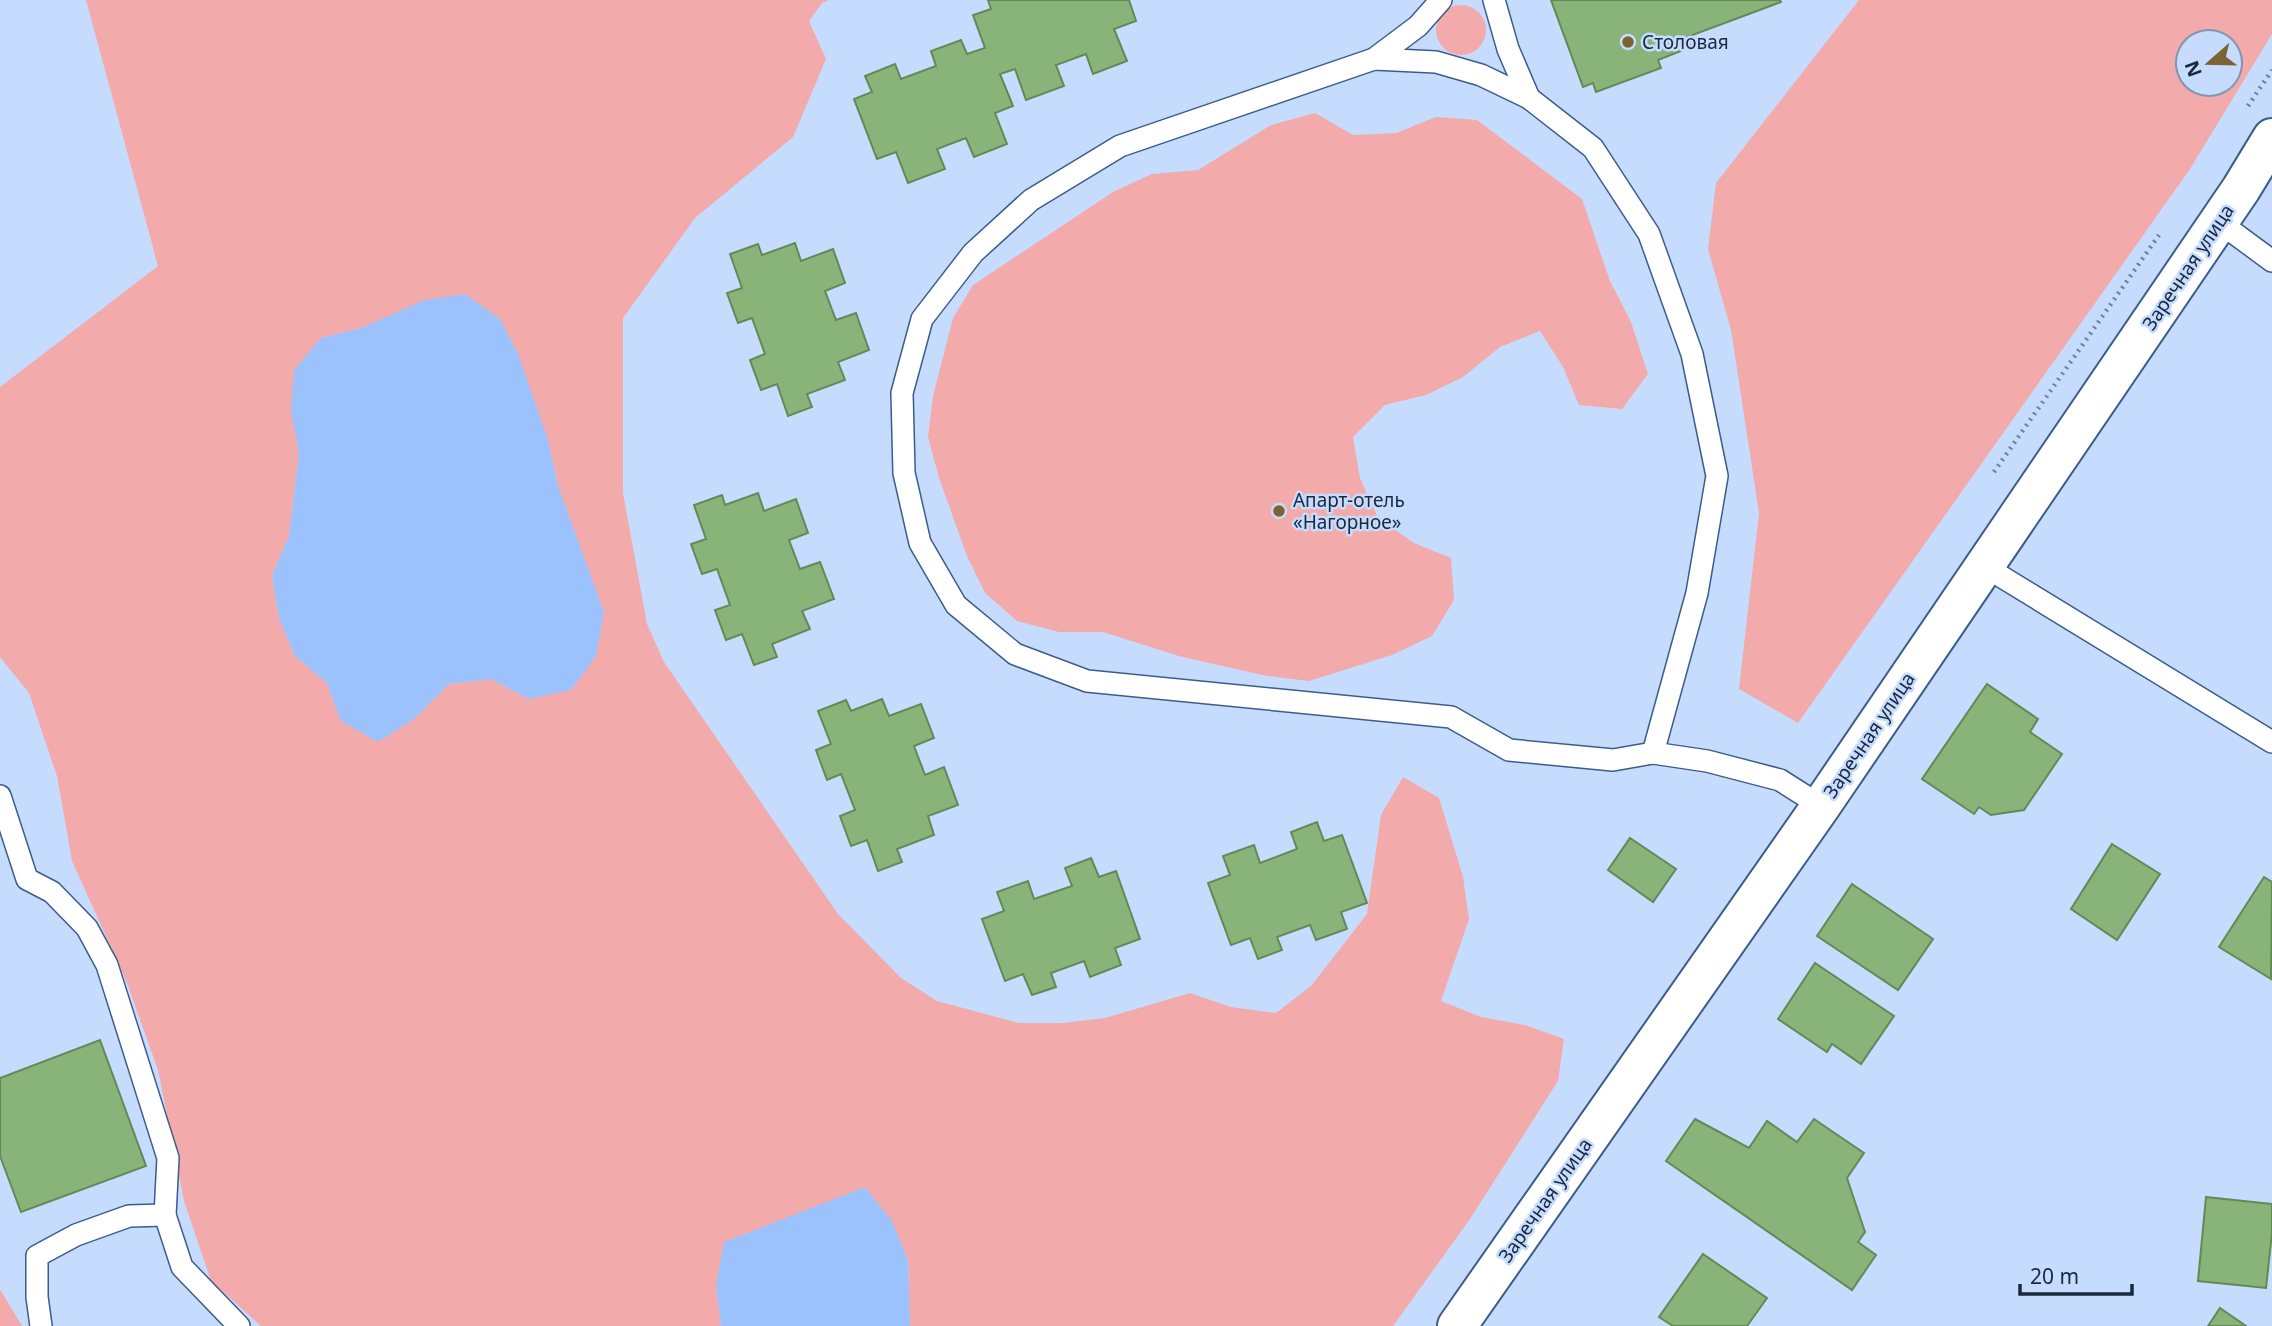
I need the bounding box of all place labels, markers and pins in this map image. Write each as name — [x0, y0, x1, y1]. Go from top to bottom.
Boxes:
place label: Столовая — [1642, 29, 1729, 55]
marker: Столовая — [1620, 34, 1636, 50]
place label: Апарт-отель «Нагорное» — [1293, 487, 1405, 535]
marker: Апарт-отель «Нагорное» — [1271, 503, 1287, 519]

